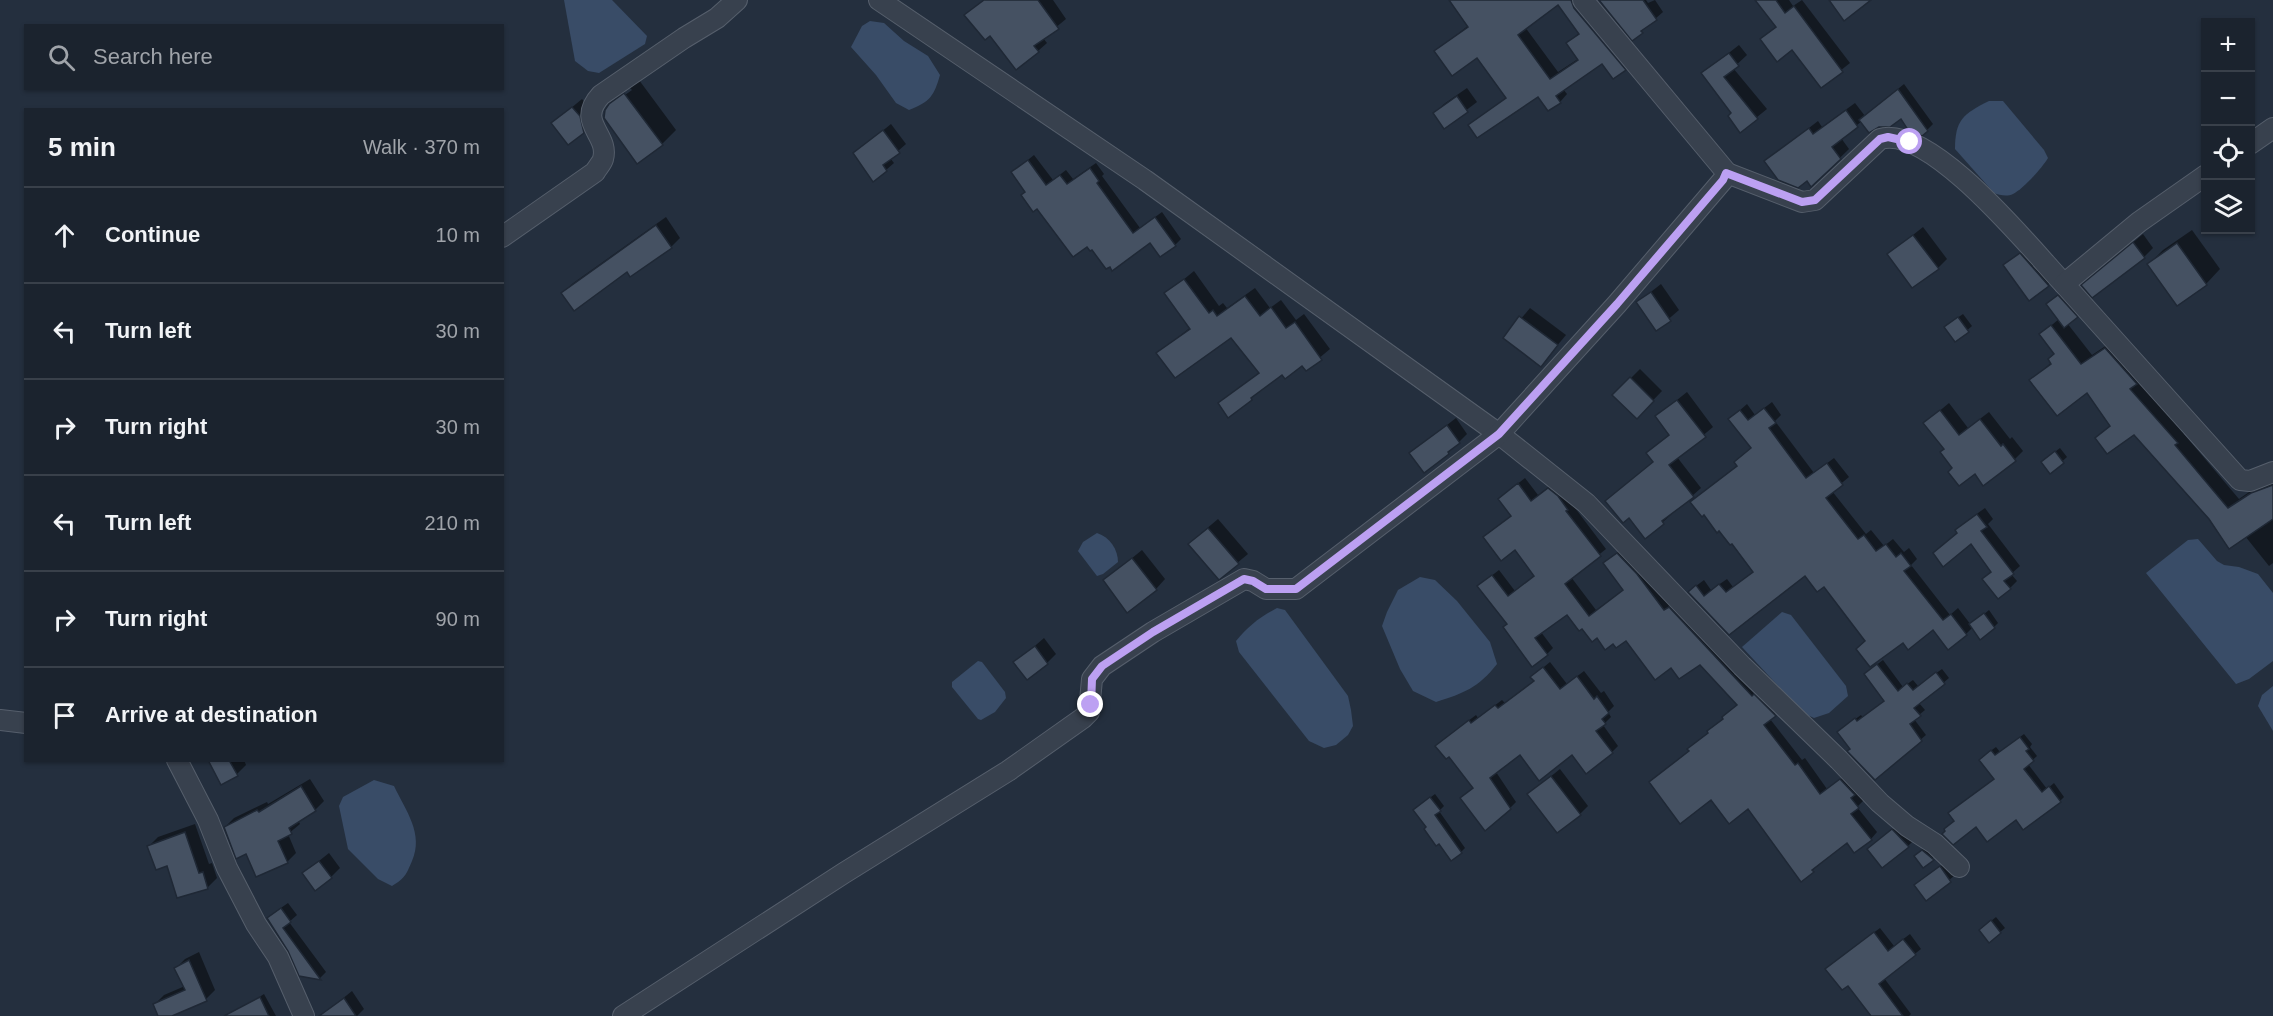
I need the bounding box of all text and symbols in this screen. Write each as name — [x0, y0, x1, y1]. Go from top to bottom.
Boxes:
map controls — [2201, 18, 2255, 234]
button: + — [2201, 18, 2255, 72]
search box — [24, 24, 504, 90]
icon: search — [45, 41, 78, 74]
text: Search here — [93, 44, 213, 69]
button: − — [2201, 72, 2255, 126]
button: locate — [2201, 126, 2255, 180]
route start — [1896, 128, 1922, 154]
text: 5 min — [48, 132, 116, 162]
text: Walk · 370 m — [363, 136, 480, 158]
button: layers — [2201, 180, 2255, 234]
icon: ahead — [48, 219, 81, 252]
text: Continue — [105, 222, 200, 247]
text: 10 m — [436, 224, 480, 246]
icon: left — [48, 315, 81, 348]
text: Turn left — [105, 318, 191, 343]
text: 30 m — [436, 320, 480, 342]
icon: right — [48, 411, 81, 444]
text: Turn right — [105, 414, 207, 439]
text: 30 m — [436, 416, 480, 438]
icon: left — [48, 507, 81, 540]
text: Turn left — [105, 510, 191, 535]
text: 210 m — [424, 512, 480, 534]
icon: right — [48, 603, 81, 636]
text: Turn right — [105, 606, 207, 631]
text: 90 m — [436, 608, 480, 630]
route end — [1077, 691, 1103, 717]
icon: arrive — [48, 699, 81, 732]
text: Arrive at destination — [105, 702, 318, 727]

